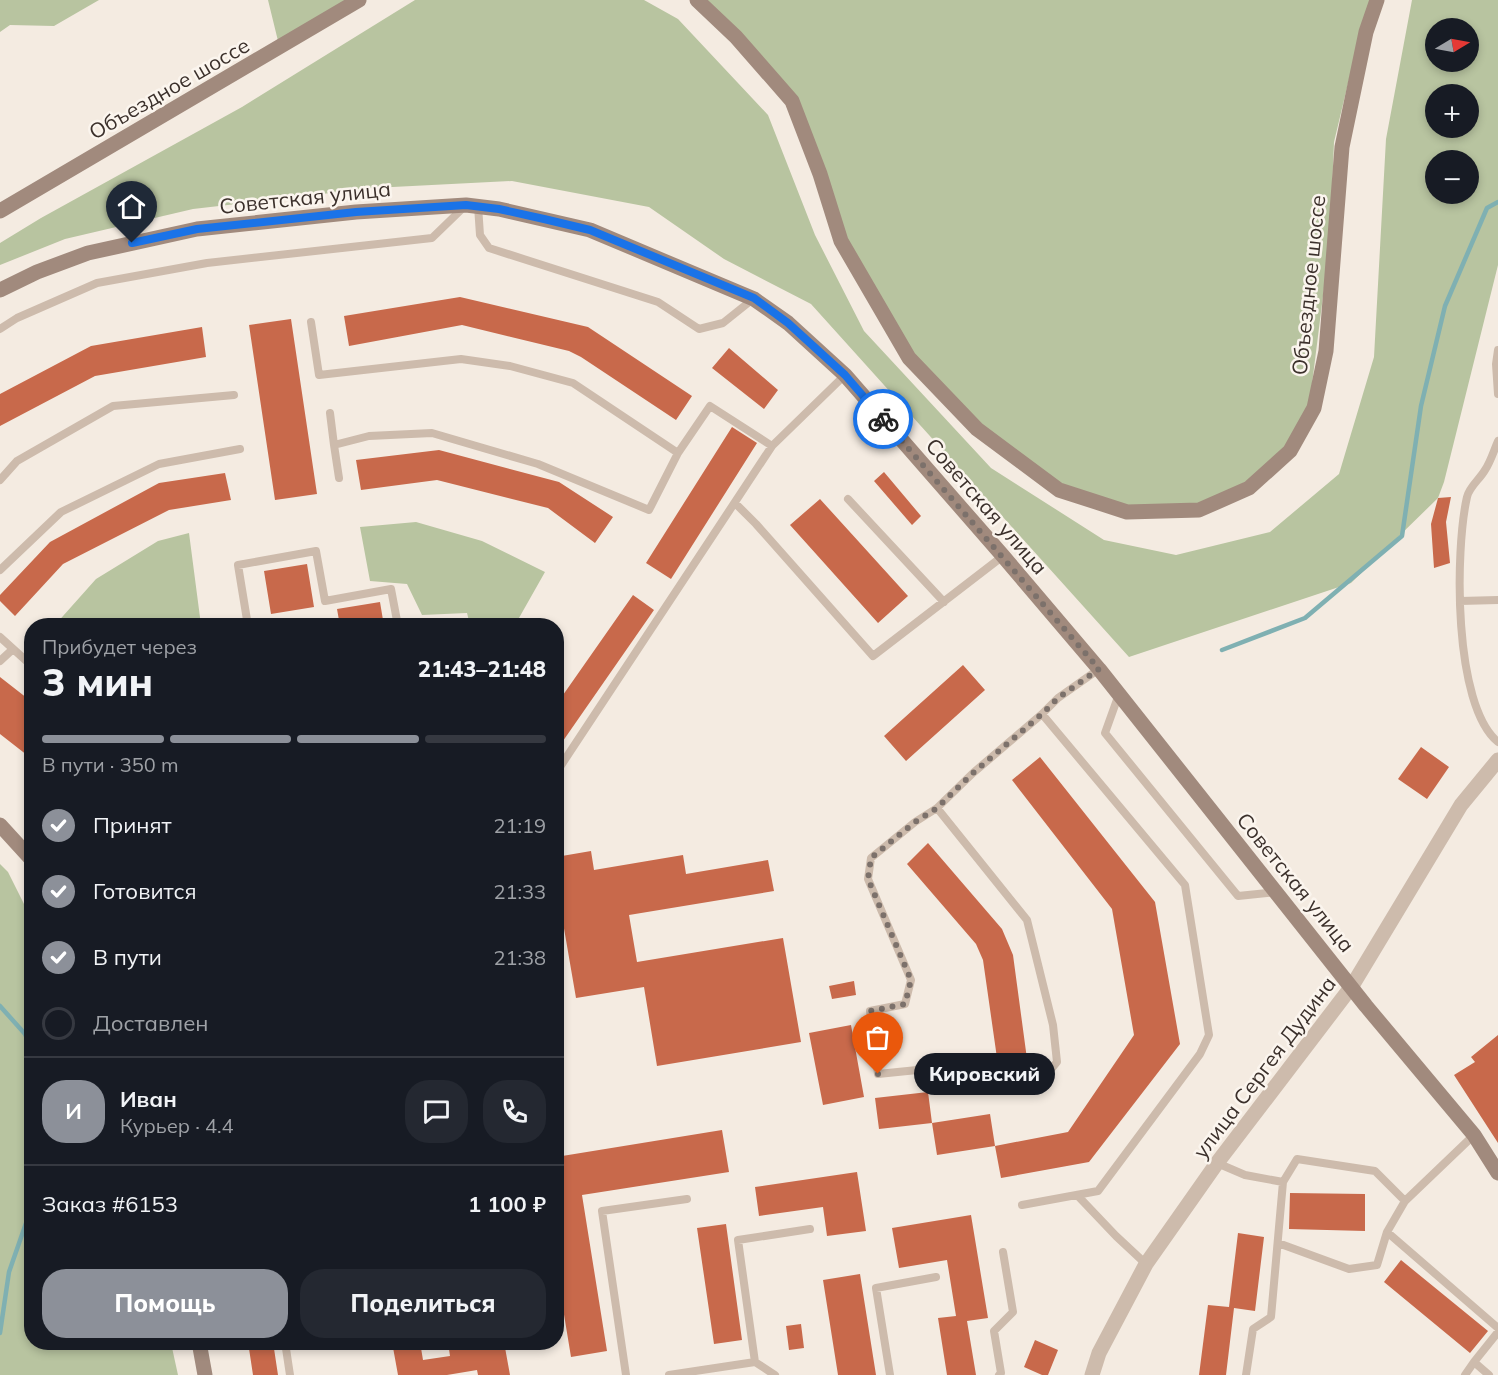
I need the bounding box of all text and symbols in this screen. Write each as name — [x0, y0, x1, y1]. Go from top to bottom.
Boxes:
north arrow — [1425, 18, 1479, 72]
map controls — [1425, 18, 1479, 204]
street label: Объездное шоссе — [84, 31, 254, 145]
button: + — [1425, 84, 1479, 138]
button: − — [1425, 150, 1479, 204]
street label: Советская улица — [218, 175, 392, 219]
pin — [106, 181, 157, 243]
icon: home — [115, 190, 148, 223]
street label: Объездное шоссе — [1286, 194, 1330, 376]
courier — [853, 389, 913, 449]
icon: bike — [867, 403, 900, 436]
street label: Советская улица — [921, 433, 1053, 579]
text: Прибудет через — [42, 634, 197, 659]
text: 21:43–21:48 — [418, 655, 546, 683]
text: 3 мин — [42, 657, 153, 706]
text: В пути · 350 m — [42, 752, 178, 777]
street label: Советская улица — [1232, 807, 1360, 957]
icon: check — [42, 809, 75, 842]
text: Принят — [93, 811, 172, 839]
text: 21:19 — [493, 813, 546, 838]
icon: check — [42, 875, 75, 908]
text: Готовится — [93, 877, 197, 905]
text: 21:33 — [493, 879, 546, 904]
icon: check — [42, 941, 75, 974]
text: В пути — [93, 943, 162, 971]
text: 21:38 — [493, 945, 546, 970]
street label: улица Сергея Дудина — [1187, 971, 1341, 1163]
text: Доставлен — [93, 1009, 209, 1037]
pin — [852, 1012, 903, 1074]
icon: bag — [861, 1021, 894, 1054]
callout: Кировский — [914, 1053, 1055, 1095]
text: Кировский — [929, 1061, 1040, 1086]
button: chat — [405, 1080, 468, 1143]
button: phone — [483, 1080, 546, 1143]
text: Иван — [120, 1085, 177, 1113]
text: И — [65, 1097, 82, 1125]
text: Курьер · 4.4 — [120, 1113, 234, 1138]
text: Заказ #6153 — [42, 1190, 178, 1218]
text: 1 100 ₽ — [468, 1190, 546, 1218]
button: Помощь — [42, 1269, 288, 1338]
button: Поделиться — [300, 1269, 546, 1338]

